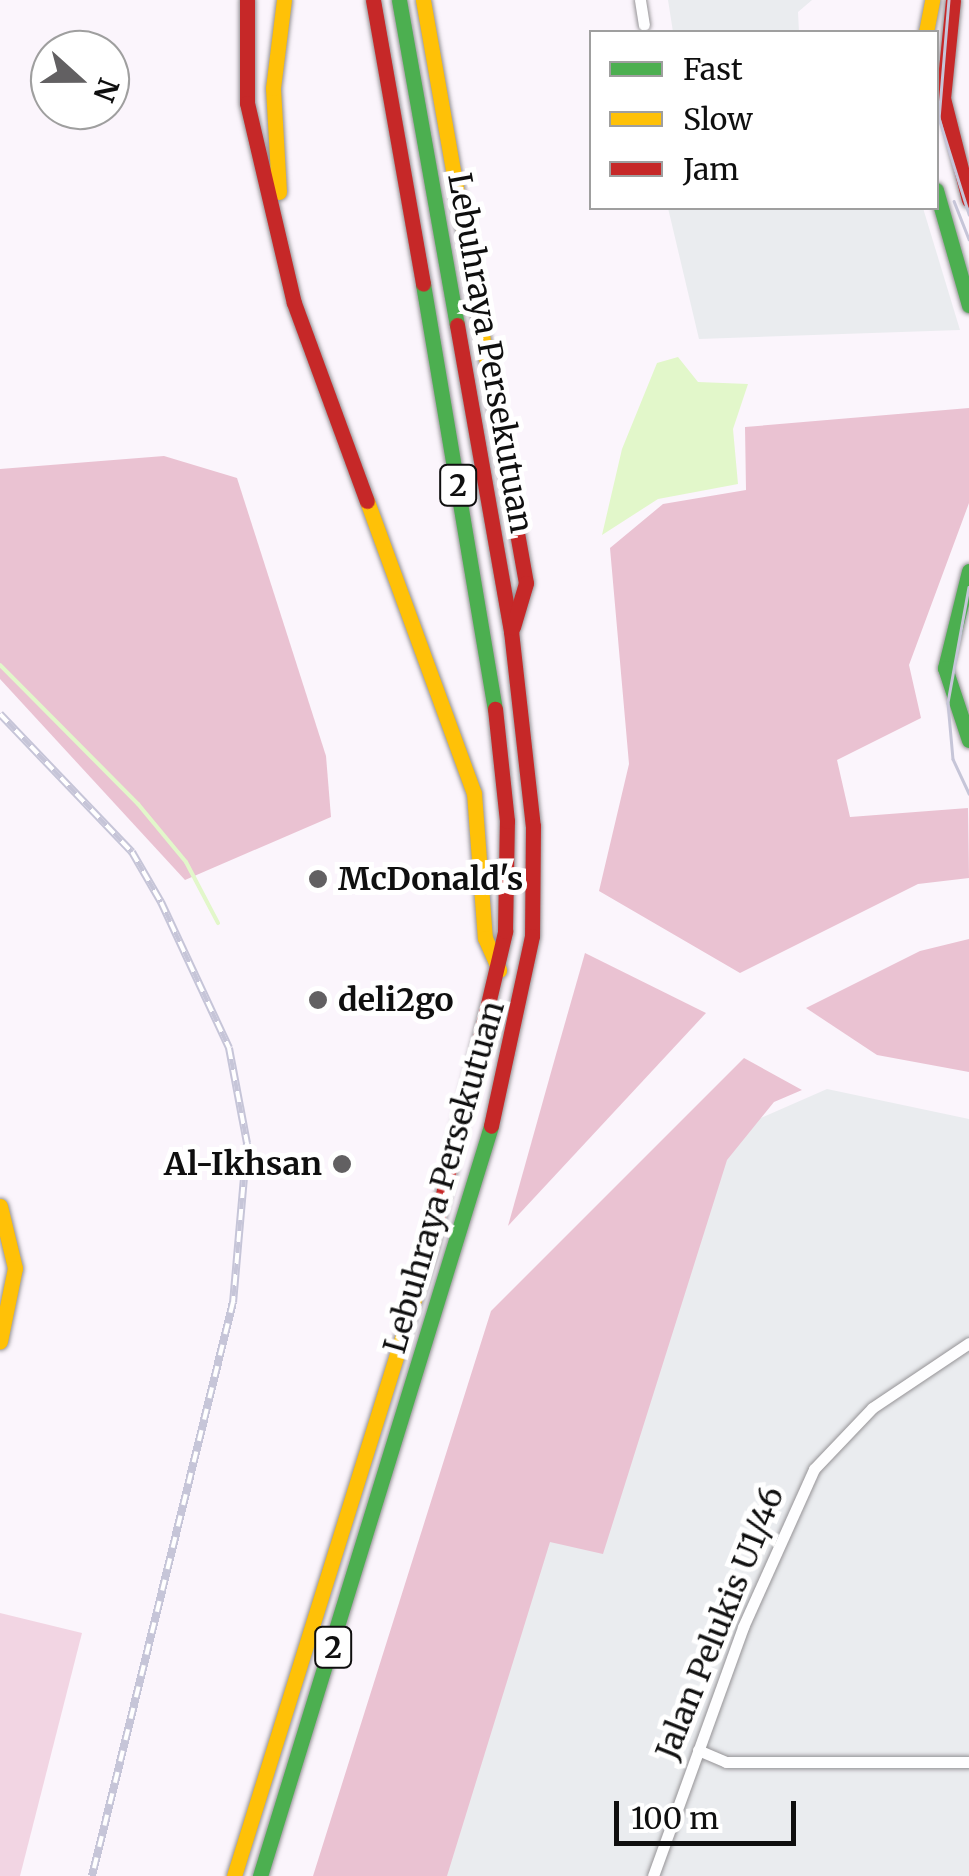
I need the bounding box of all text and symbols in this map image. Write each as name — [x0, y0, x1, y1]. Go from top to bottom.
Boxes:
north arrow — [30, 30, 130, 130]
legend — [589, 30, 939, 210]
text: Fast — [683, 50, 743, 88]
text: N — [85, 73, 127, 107]
text: Slow — [683, 100, 753, 138]
text: Jam — [683, 150, 739, 188]
street label: Lebuhraya Persekutuan — [439, 170, 541, 536]
road number: 2 — [438, 460, 478, 510]
place label: McDonald's — [338, 860, 523, 898]
marker: McDonald's — [307, 868, 329, 890]
place label: deli2go — [338, 981, 454, 1019]
marker: deli2go — [307, 989, 329, 1011]
street label: Lebuhraya Persekutuan — [375, 996, 513, 1358]
place label: Al-Ikhsan — [164, 1145, 322, 1183]
marker: Al-Ikhsan — [331, 1153, 353, 1175]
street label: Jalan Pelukis U1/46 — [648, 1481, 792, 1765]
road number: 2 — [313, 1622, 353, 1672]
scale bar — [619, 1781, 802, 1843]
text: 100 m — [631, 1799, 719, 1837]

